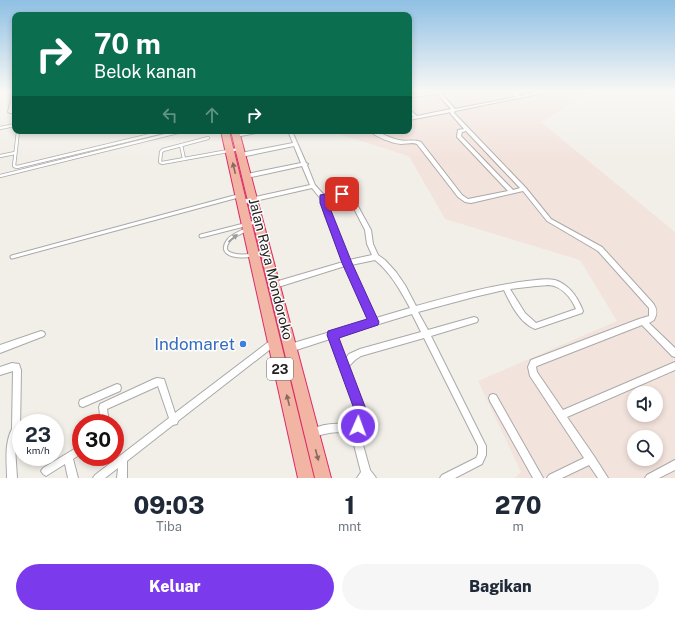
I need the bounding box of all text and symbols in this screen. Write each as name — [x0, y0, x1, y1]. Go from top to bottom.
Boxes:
text: 70 m — [94, 27, 161, 60]
icon: right — [28, 28, 80, 80]
text: Belok kanan — [94, 61, 197, 82]
icon: left — [159, 104, 181, 126]
icon: ahead — [201, 104, 223, 126]
icon: right — [243, 104, 265, 126]
one-way arrow — [230, 162, 236, 174]
pin — [325, 177, 359, 211]
icon: arrive — [331, 183, 353, 205]
street label: Jalan Raya Mondoroko — [246, 197, 296, 341]
one-way arrow — [228, 234, 238, 242]
place label: Indomaret — [154, 334, 235, 354]
marker: Indomaret — [238, 339, 248, 349]
road number: 23 — [267, 358, 293, 380]
map controls — [627, 386, 663, 466]
button: sound — [627, 386, 663, 422]
one-way arrow — [284, 394, 290, 406]
position arrow — [337, 405, 379, 447]
speed limit sign: 30 — [72, 414, 124, 466]
text: 23 — [25, 423, 51, 447]
button: search — [627, 430, 663, 466]
text: km/h — [26, 444, 50, 456]
one-way arrow — [315, 449, 321, 462]
text: 09:03 — [133, 491, 204, 519]
text: 1 — [344, 491, 355, 519]
text: 270 — [495, 491, 542, 519]
text: Tiba — [156, 519, 182, 534]
text: mnt — [338, 519, 361, 534]
text: m — [513, 519, 524, 534]
button: Keluar — [16, 564, 334, 610]
button: Bagikan — [342, 564, 659, 610]

